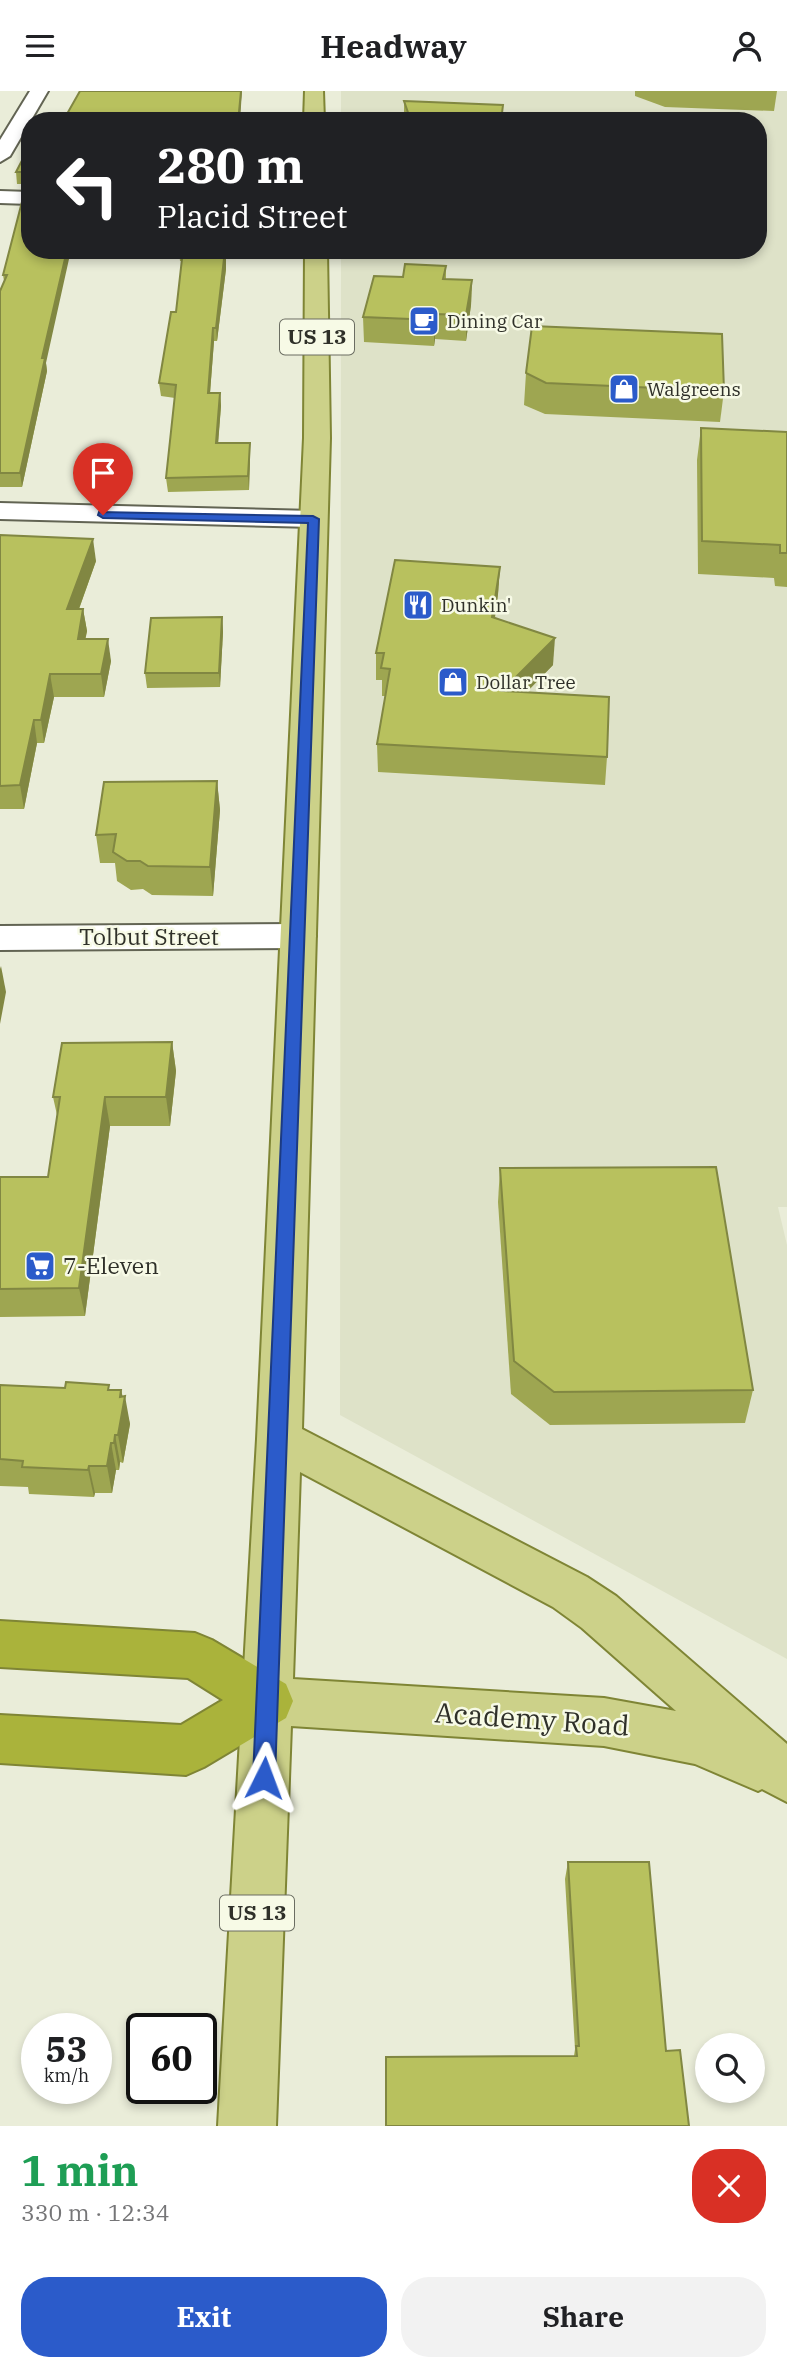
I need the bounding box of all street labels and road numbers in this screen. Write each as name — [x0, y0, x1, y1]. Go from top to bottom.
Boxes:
road number: US 13 — [280, 320, 354, 355]
street label: Tolbut Street — [79, 921, 219, 951]
street label: Academy Road — [433, 1693, 631, 1744]
road number: US 13 — [220, 1895, 294, 1931]

